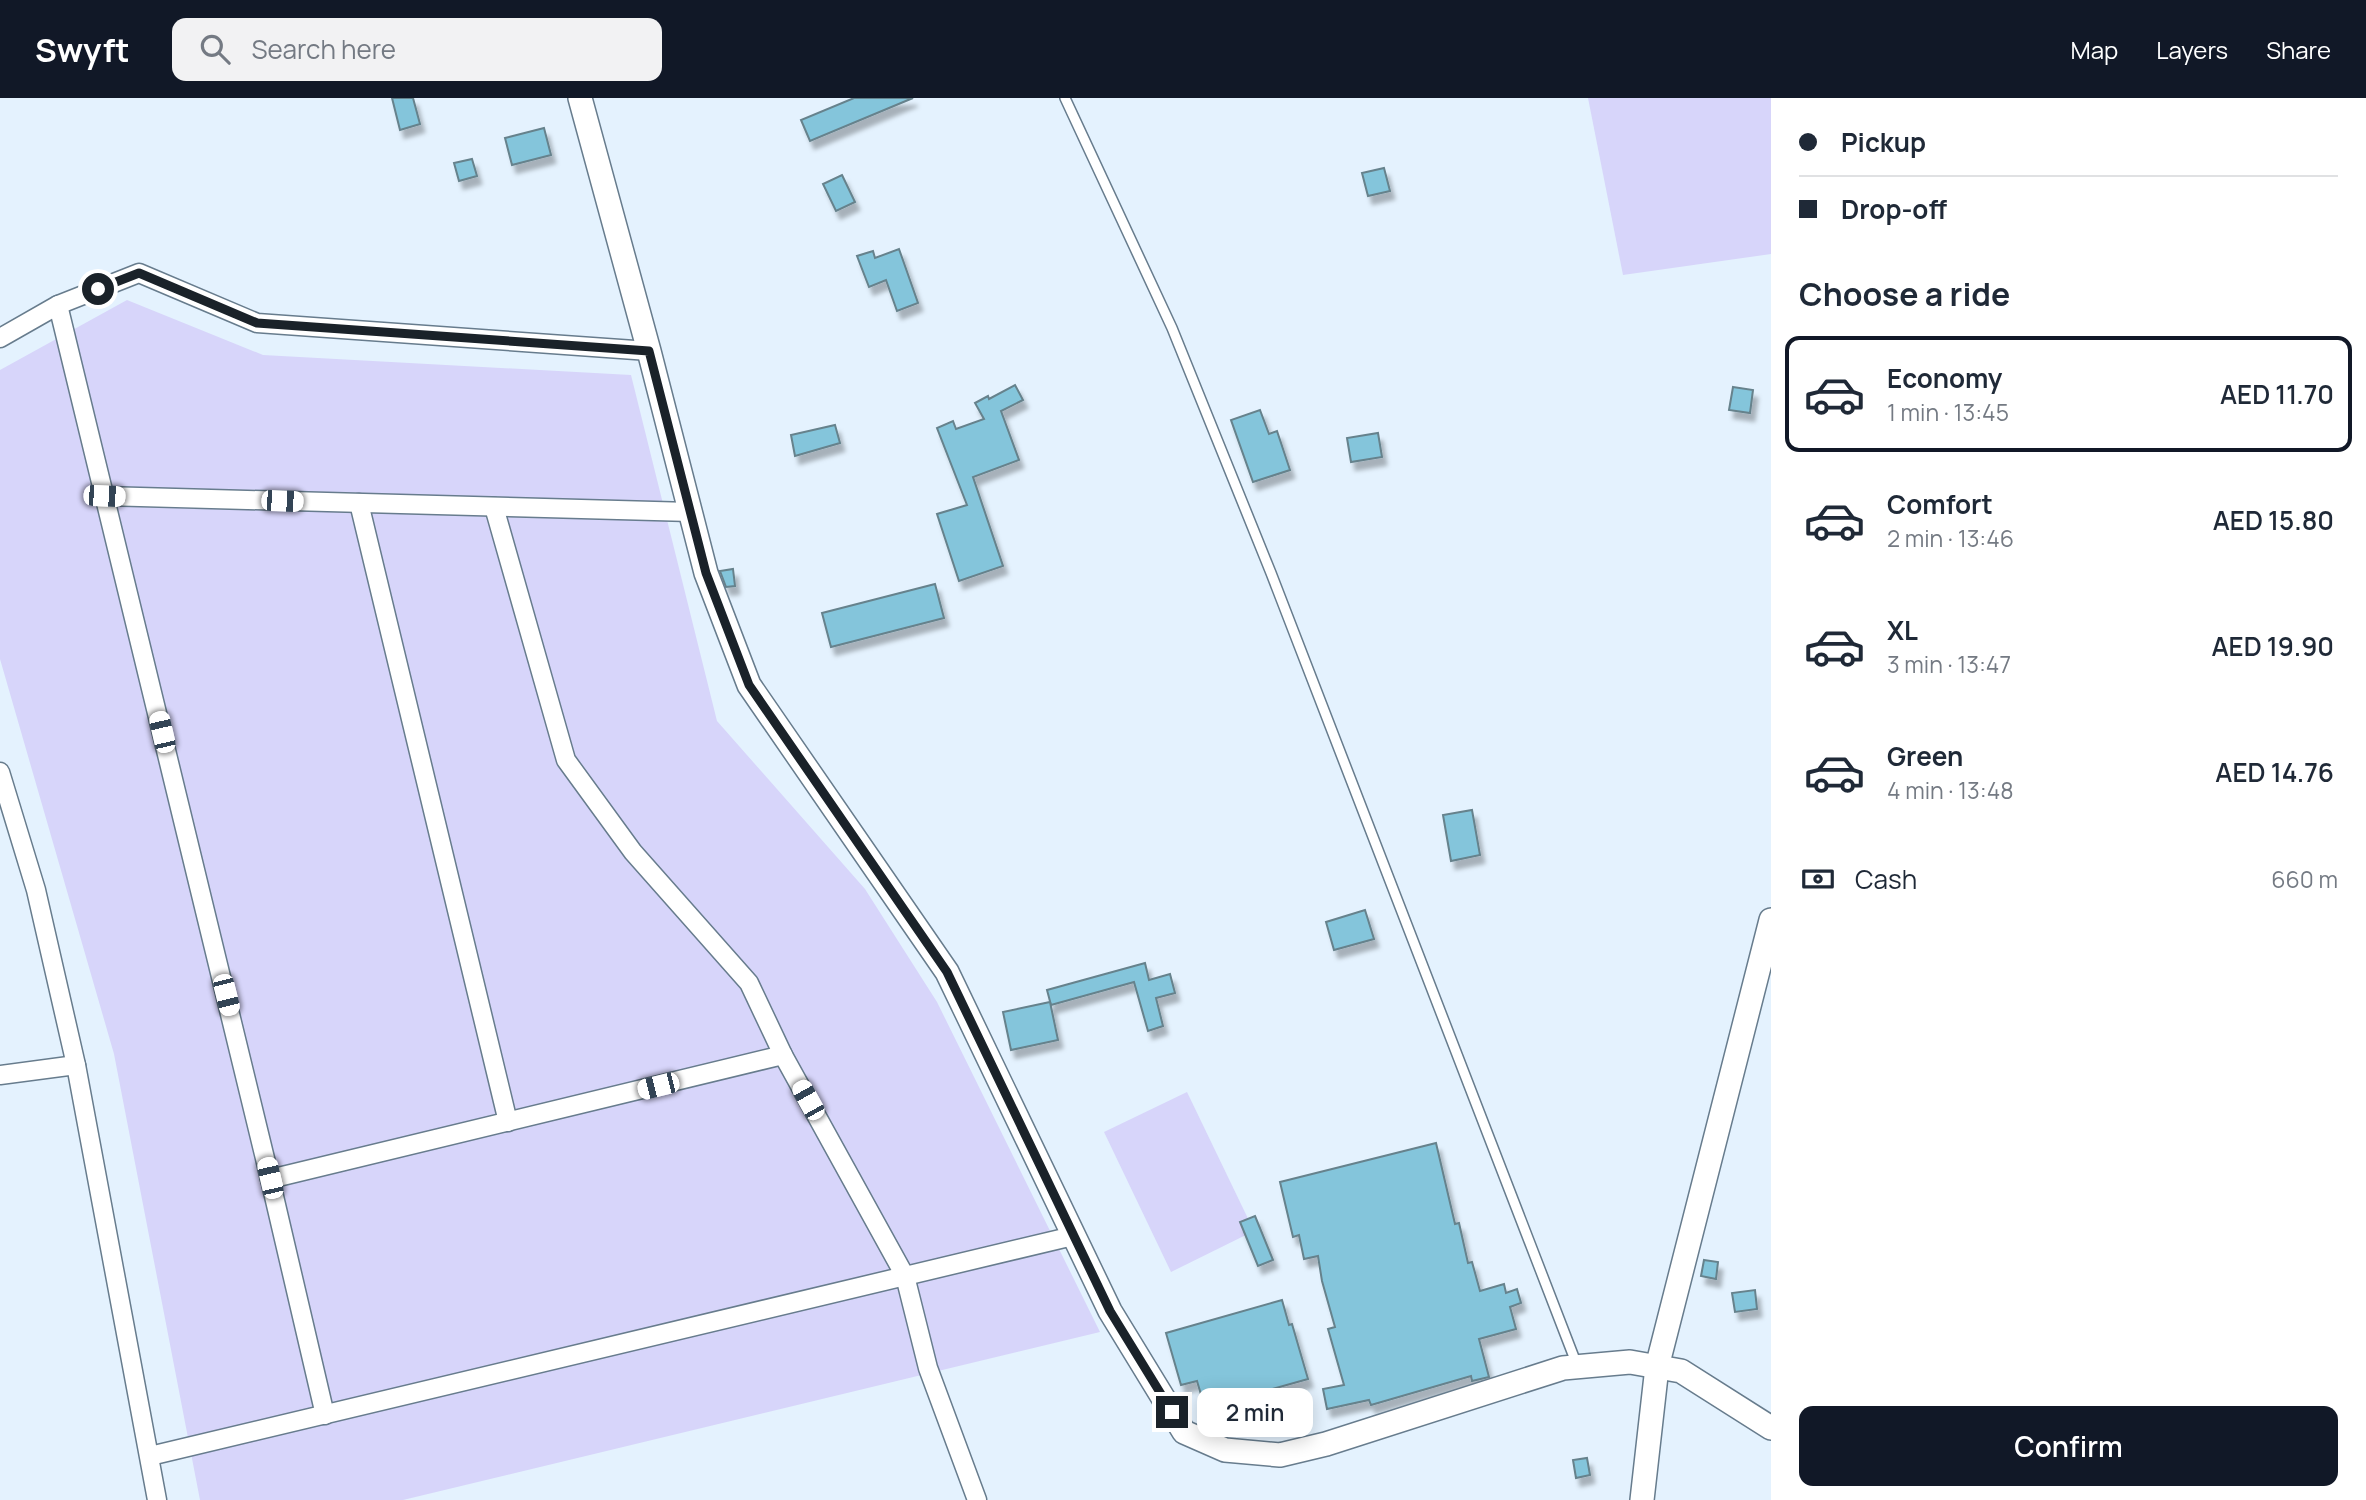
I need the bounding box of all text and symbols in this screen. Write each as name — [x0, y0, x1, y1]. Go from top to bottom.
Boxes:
search box — [172, 18, 662, 81]
text: Swyft — [35, 27, 130, 72]
icon: search — [196, 30, 234, 68]
text: Search here — [252, 31, 396, 67]
text: Map — [2071, 33, 2118, 66]
text: Layers — [2156, 33, 2228, 66]
text: Share — [2266, 33, 2331, 66]
text: Pickup — [1841, 124, 1926, 160]
text: Drop-off — [1841, 191, 1947, 227]
text: Choose a ride — [1799, 272, 2010, 316]
route start — [82, 273, 114, 305]
text: Economy — [1887, 360, 2002, 396]
icon: car — [1803, 363, 1866, 426]
text: AED 11.70 — [2220, 376, 2334, 412]
text: 1 min · 13:45 — [1887, 396, 2009, 428]
car — [83, 485, 126, 507]
text: Comfort — [1887, 486, 1993, 522]
icon: car — [1803, 489, 1866, 552]
car — [261, 490, 304, 512]
text: AED 15.80 — [2213, 502, 2334, 538]
text: 2 min · 13:46 — [1887, 522, 2014, 554]
text: XL — [1887, 612, 1918, 648]
icon: car — [1803, 615, 1866, 678]
text: AED 19.90 — [2211, 628, 2334, 664]
text: 3 min · 13:47 — [1887, 648, 2011, 680]
car — [148, 709, 177, 755]
text: Green — [1887, 738, 1963, 774]
icon: car — [1803, 741, 1866, 804]
text: AED 14.76 — [2215, 754, 2334, 790]
text: 4 min · 13:48 — [1887, 774, 2014, 806]
icon: cash — [1799, 860, 1837, 898]
text: Cash — [1855, 861, 1917, 897]
text: 660 m — [2271, 863, 2338, 895]
car — [211, 972, 242, 1018]
car — [636, 1071, 681, 1101]
car — [789, 1077, 828, 1123]
car — [256, 1155, 285, 1201]
callout: 2 min — [1196, 1388, 1312, 1436]
route end — [1156, 1396, 1188, 1428]
text: 2 min — [1226, 1396, 1284, 1428]
button: Confirm — [1799, 1406, 2338, 1486]

